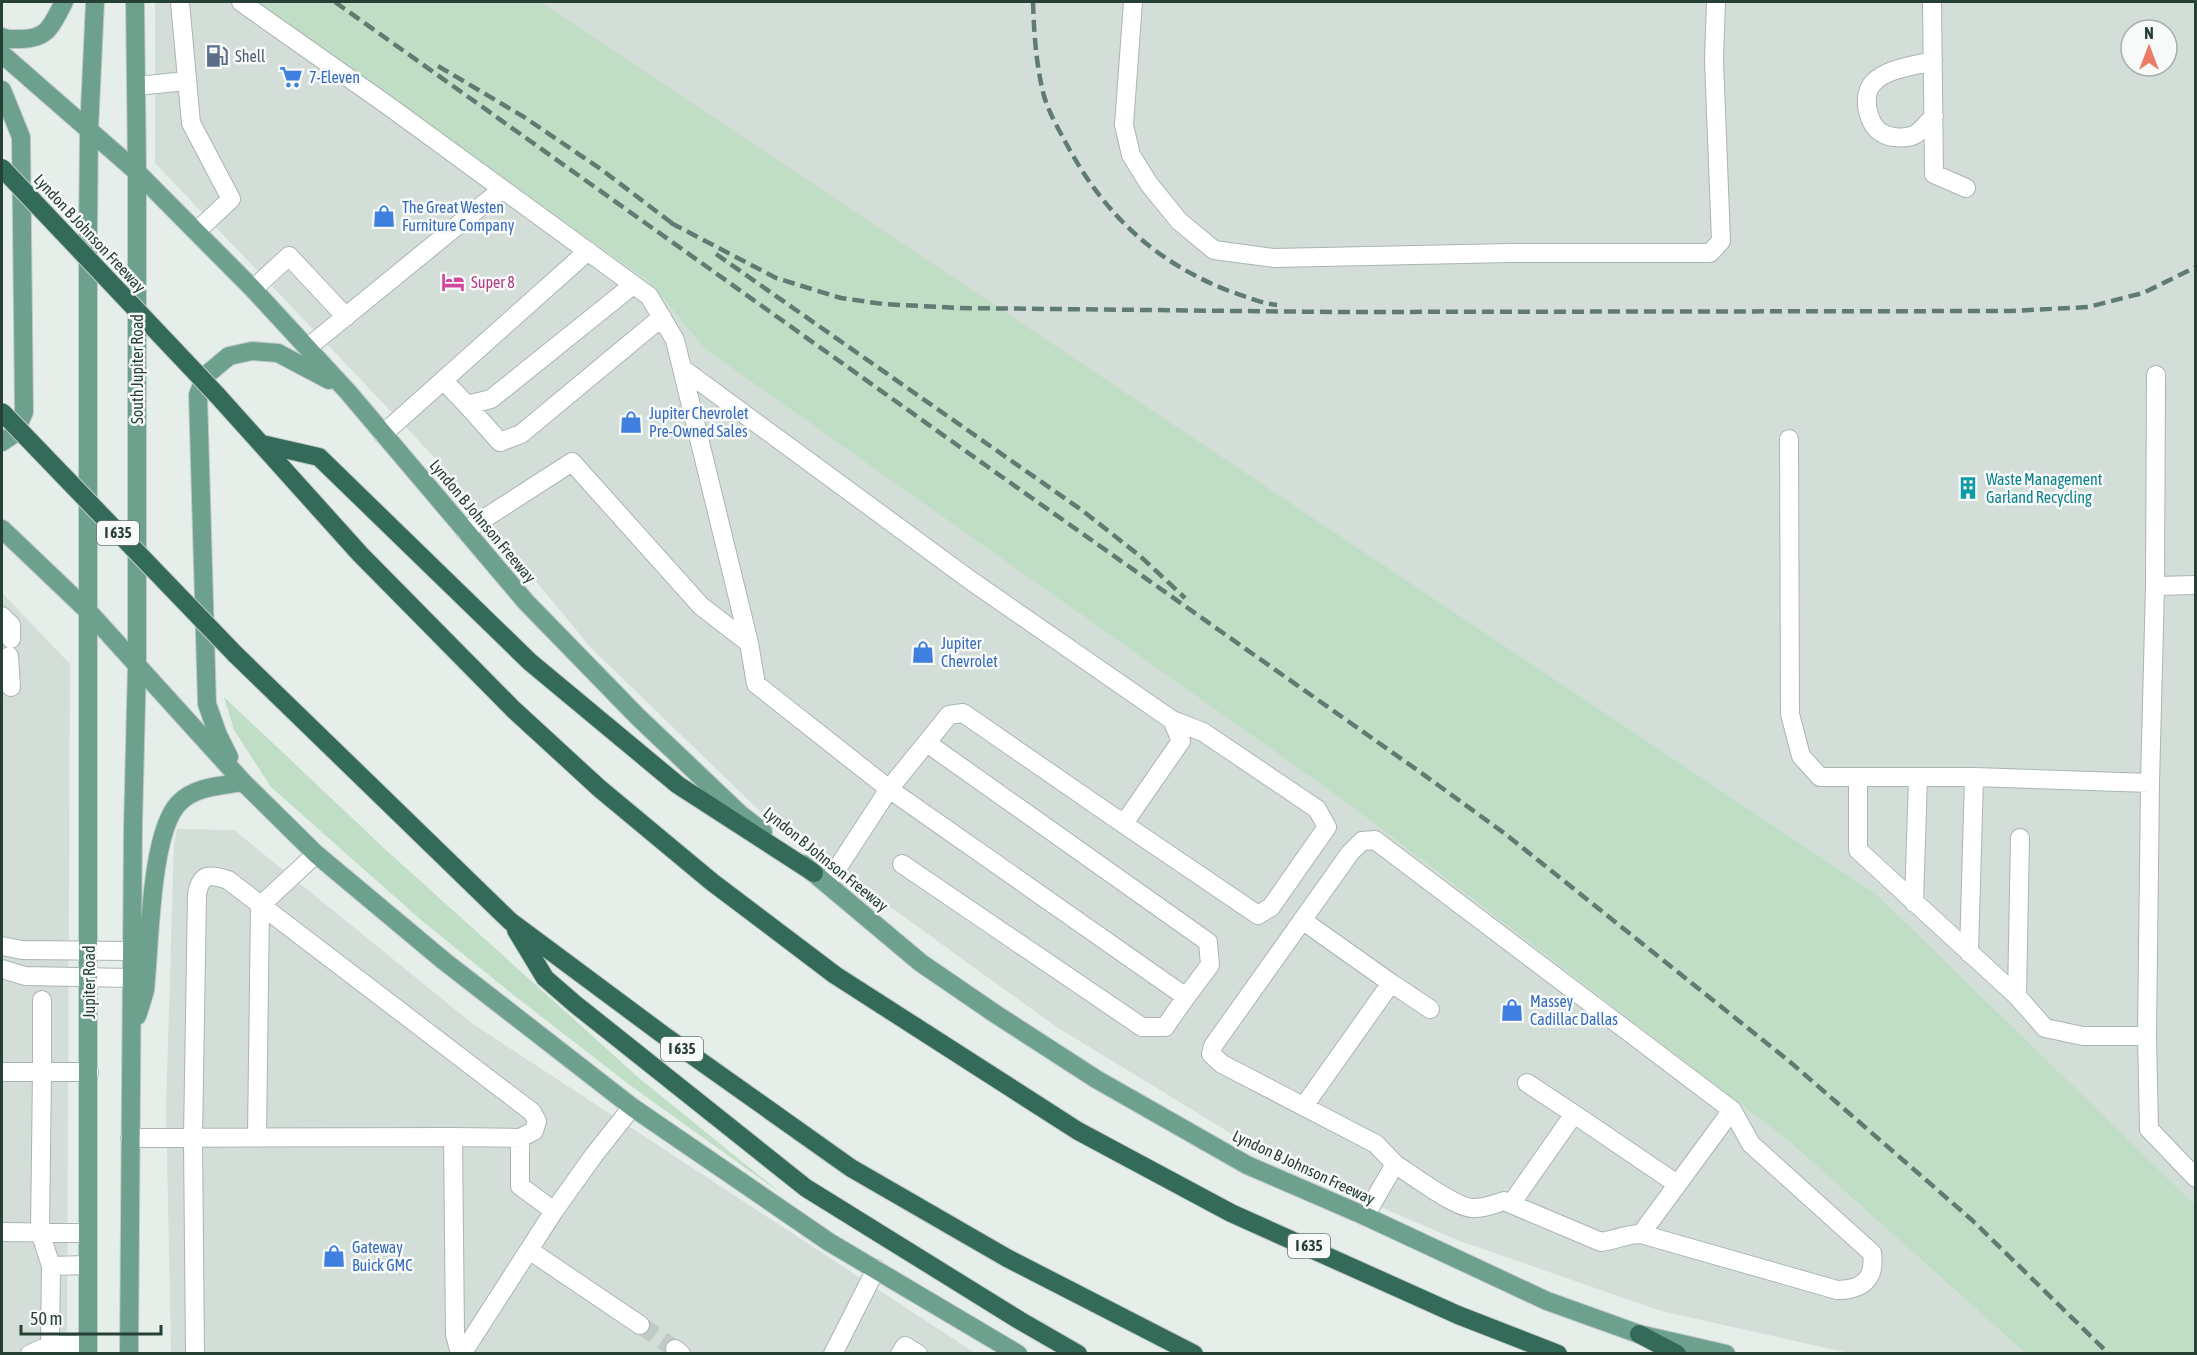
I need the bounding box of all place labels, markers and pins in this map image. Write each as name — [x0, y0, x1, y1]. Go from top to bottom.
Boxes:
fuel station icon: Shell — [204, 43, 230, 69]
place label: Shell — [235, 47, 266, 65]
supermarket icon: 7-Eleven — [278, 64, 304, 90]
place label: 7-Eleven — [309, 68, 360, 86]
place label: The Great Westen Furniture Company — [402, 198, 515, 235]
shop icon: The Great Westen Furniture Company — [371, 203, 397, 229]
hotel icon: Super 8 — [440, 269, 466, 295]
place label: Super 8 — [471, 273, 515, 292]
place label: Jupiter Chevrolet Pre-Owned Sales — [649, 404, 749, 440]
shop icon: Jupiter Chevrolet Pre-Owned Sales — [618, 409, 644, 435]
place label: Waste Management Garland Recycling — [1986, 470, 2103, 507]
building icon: Waste Management Garland Recycling — [1955, 475, 1981, 501]
place label: Jupiter Chevrolet — [941, 634, 998, 670]
shop icon: Jupiter Chevrolet — [910, 639, 936, 665]
place label: Massey Cadillac Dallas — [1530, 992, 1618, 1028]
shop icon: Massey Cadillac Dallas — [1499, 997, 1525, 1023]
place label: Gateway Buick GMC — [352, 1238, 413, 1274]
shop icon: Gateway Buick GMC — [321, 1243, 347, 1269]

